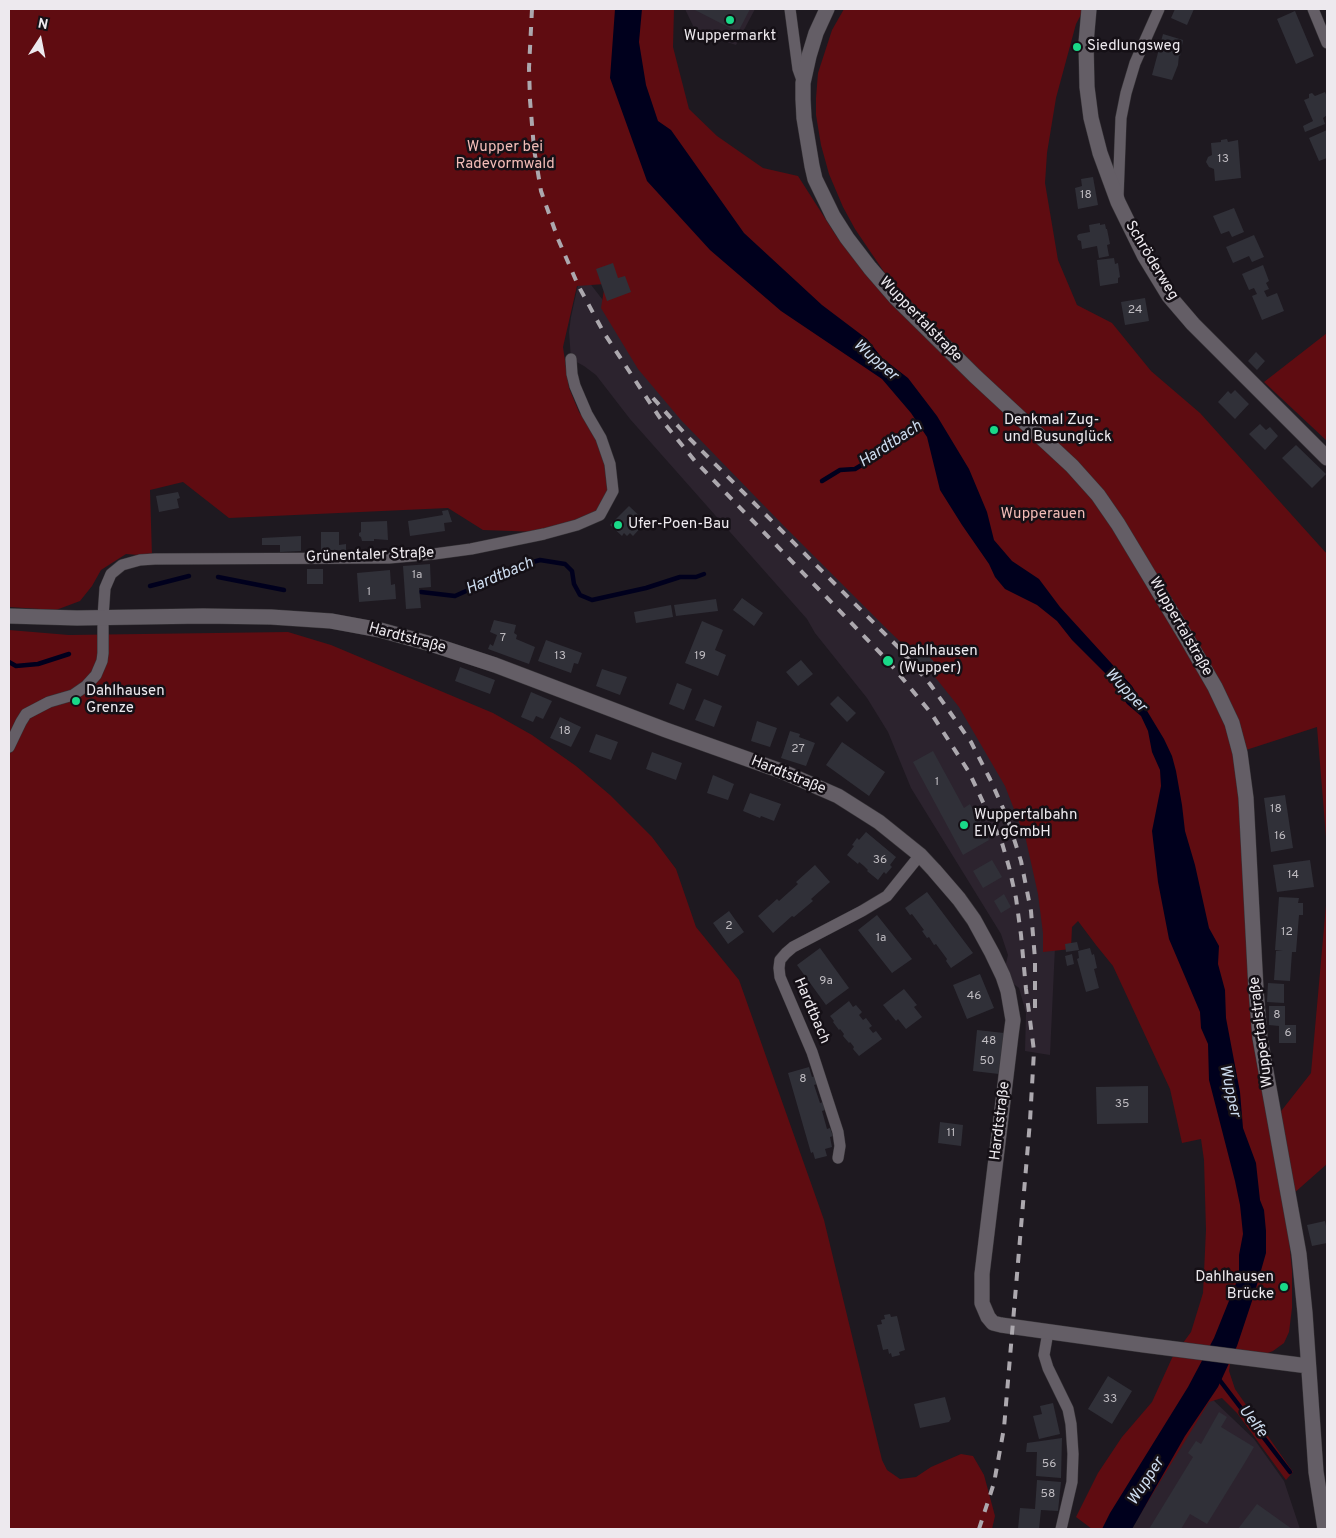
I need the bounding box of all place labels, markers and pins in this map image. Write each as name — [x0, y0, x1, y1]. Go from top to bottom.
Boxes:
marker: Wuppermarkt — [724, 14, 736, 26]
place label: Wuppermarkt — [684, 28, 776, 46]
place label: Siedlungsweg — [1087, 38, 1180, 56]
marker: Siedlungsweg — [1071, 41, 1083, 53]
place label: Denkmal Zug- und Busunglück — [1004, 412, 1112, 447]
marker: Denkmal Zug- und Busunglück — [988, 424, 1000, 436]
place label: Ufer-Poen-Bau — [628, 516, 729, 534]
marker: Ufer-Poen-Bau — [612, 519, 624, 531]
place label: Dahlhausen (Wupper) — [899, 643, 978, 678]
marker: Dahlhausen (Wupper) — [881, 654, 895, 668]
place label: Dahlhausen Grenze — [86, 683, 165, 718]
marker: Dahlhausen Grenze — [70, 695, 82, 707]
place label: Wuppertalbahn EIV gGmbH — [974, 807, 1077, 842]
marker: Wuppertalbahn EIV gGmbH — [958, 819, 970, 831]
place label: Dahlhausen Brücke — [1195, 1269, 1274, 1304]
marker: Dahlhausen Brücke — [1278, 1281, 1290, 1293]

